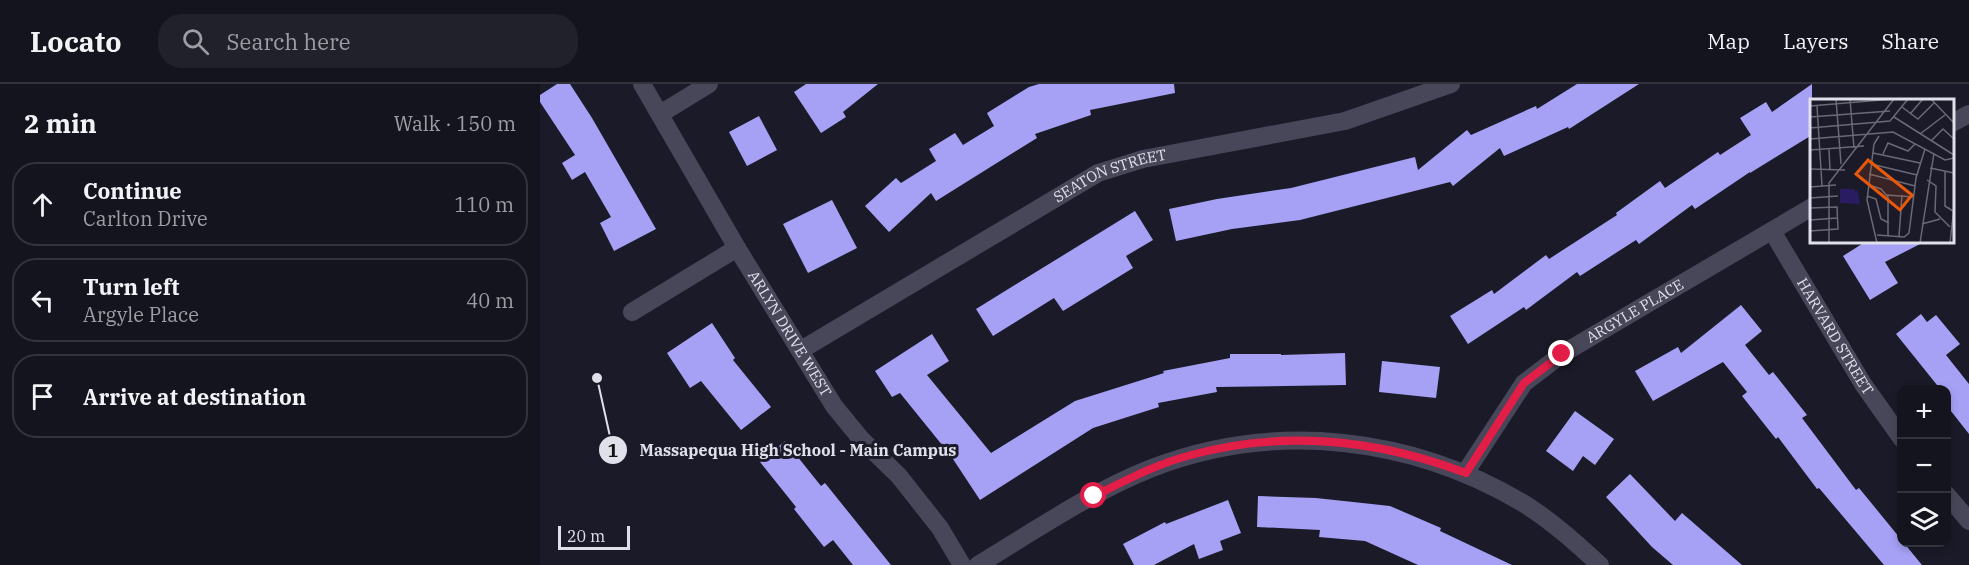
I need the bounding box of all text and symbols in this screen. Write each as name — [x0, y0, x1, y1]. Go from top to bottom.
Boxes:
search box — [158, 14, 578, 68]
text: Locato — [30, 23, 122, 60]
icon: search — [179, 25, 212, 58]
text: Search here — [227, 27, 351, 56]
text: Map — [1707, 27, 1750, 55]
text: Layers — [1783, 27, 1849, 55]
text: Share — [1882, 27, 1939, 55]
inset map — [1810, 99, 1954, 243]
text: 2 min — [24, 106, 97, 140]
text: Walk · 150 m — [394, 110, 516, 137]
street label: SEATON STREET — [1050, 145, 1168, 206]
text: Continue — [83, 176, 182, 205]
icon: ahead — [26, 188, 59, 221]
text: 110 m — [454, 191, 514, 218]
text: Carlton Drive — [83, 205, 208, 232]
street label: ARLYN DRIVE WEST — [744, 267, 836, 400]
text: Turn left — [83, 272, 179, 301]
street label: HARVARD STREET — [1793, 274, 1878, 399]
street label: ARGYLE PLACE — [1582, 275, 1687, 347]
icon: left — [26, 284, 59, 317]
text: 40 m — [466, 287, 514, 314]
text: Argyle Place — [83, 301, 199, 328]
route end — [1548, 340, 1574, 366]
icon: arrive — [26, 380, 59, 413]
text: Arrive at destination — [83, 382, 306, 411]
map controls — [1897, 385, 1951, 547]
button: + — [1897, 385, 1951, 439]
callout: Massapequa High School - Main Campus — [598, 433, 968, 467]
text: 1 — [608, 439, 619, 462]
button: − — [1897, 439, 1951, 493]
text: Massapequa High School - Main Campus — [640, 440, 956, 460]
route start — [1080, 482, 1106, 508]
button: layers — [1897, 493, 1951, 547]
scale bar — [558, 523, 630, 550]
text: 20 m — [567, 526, 605, 546]

